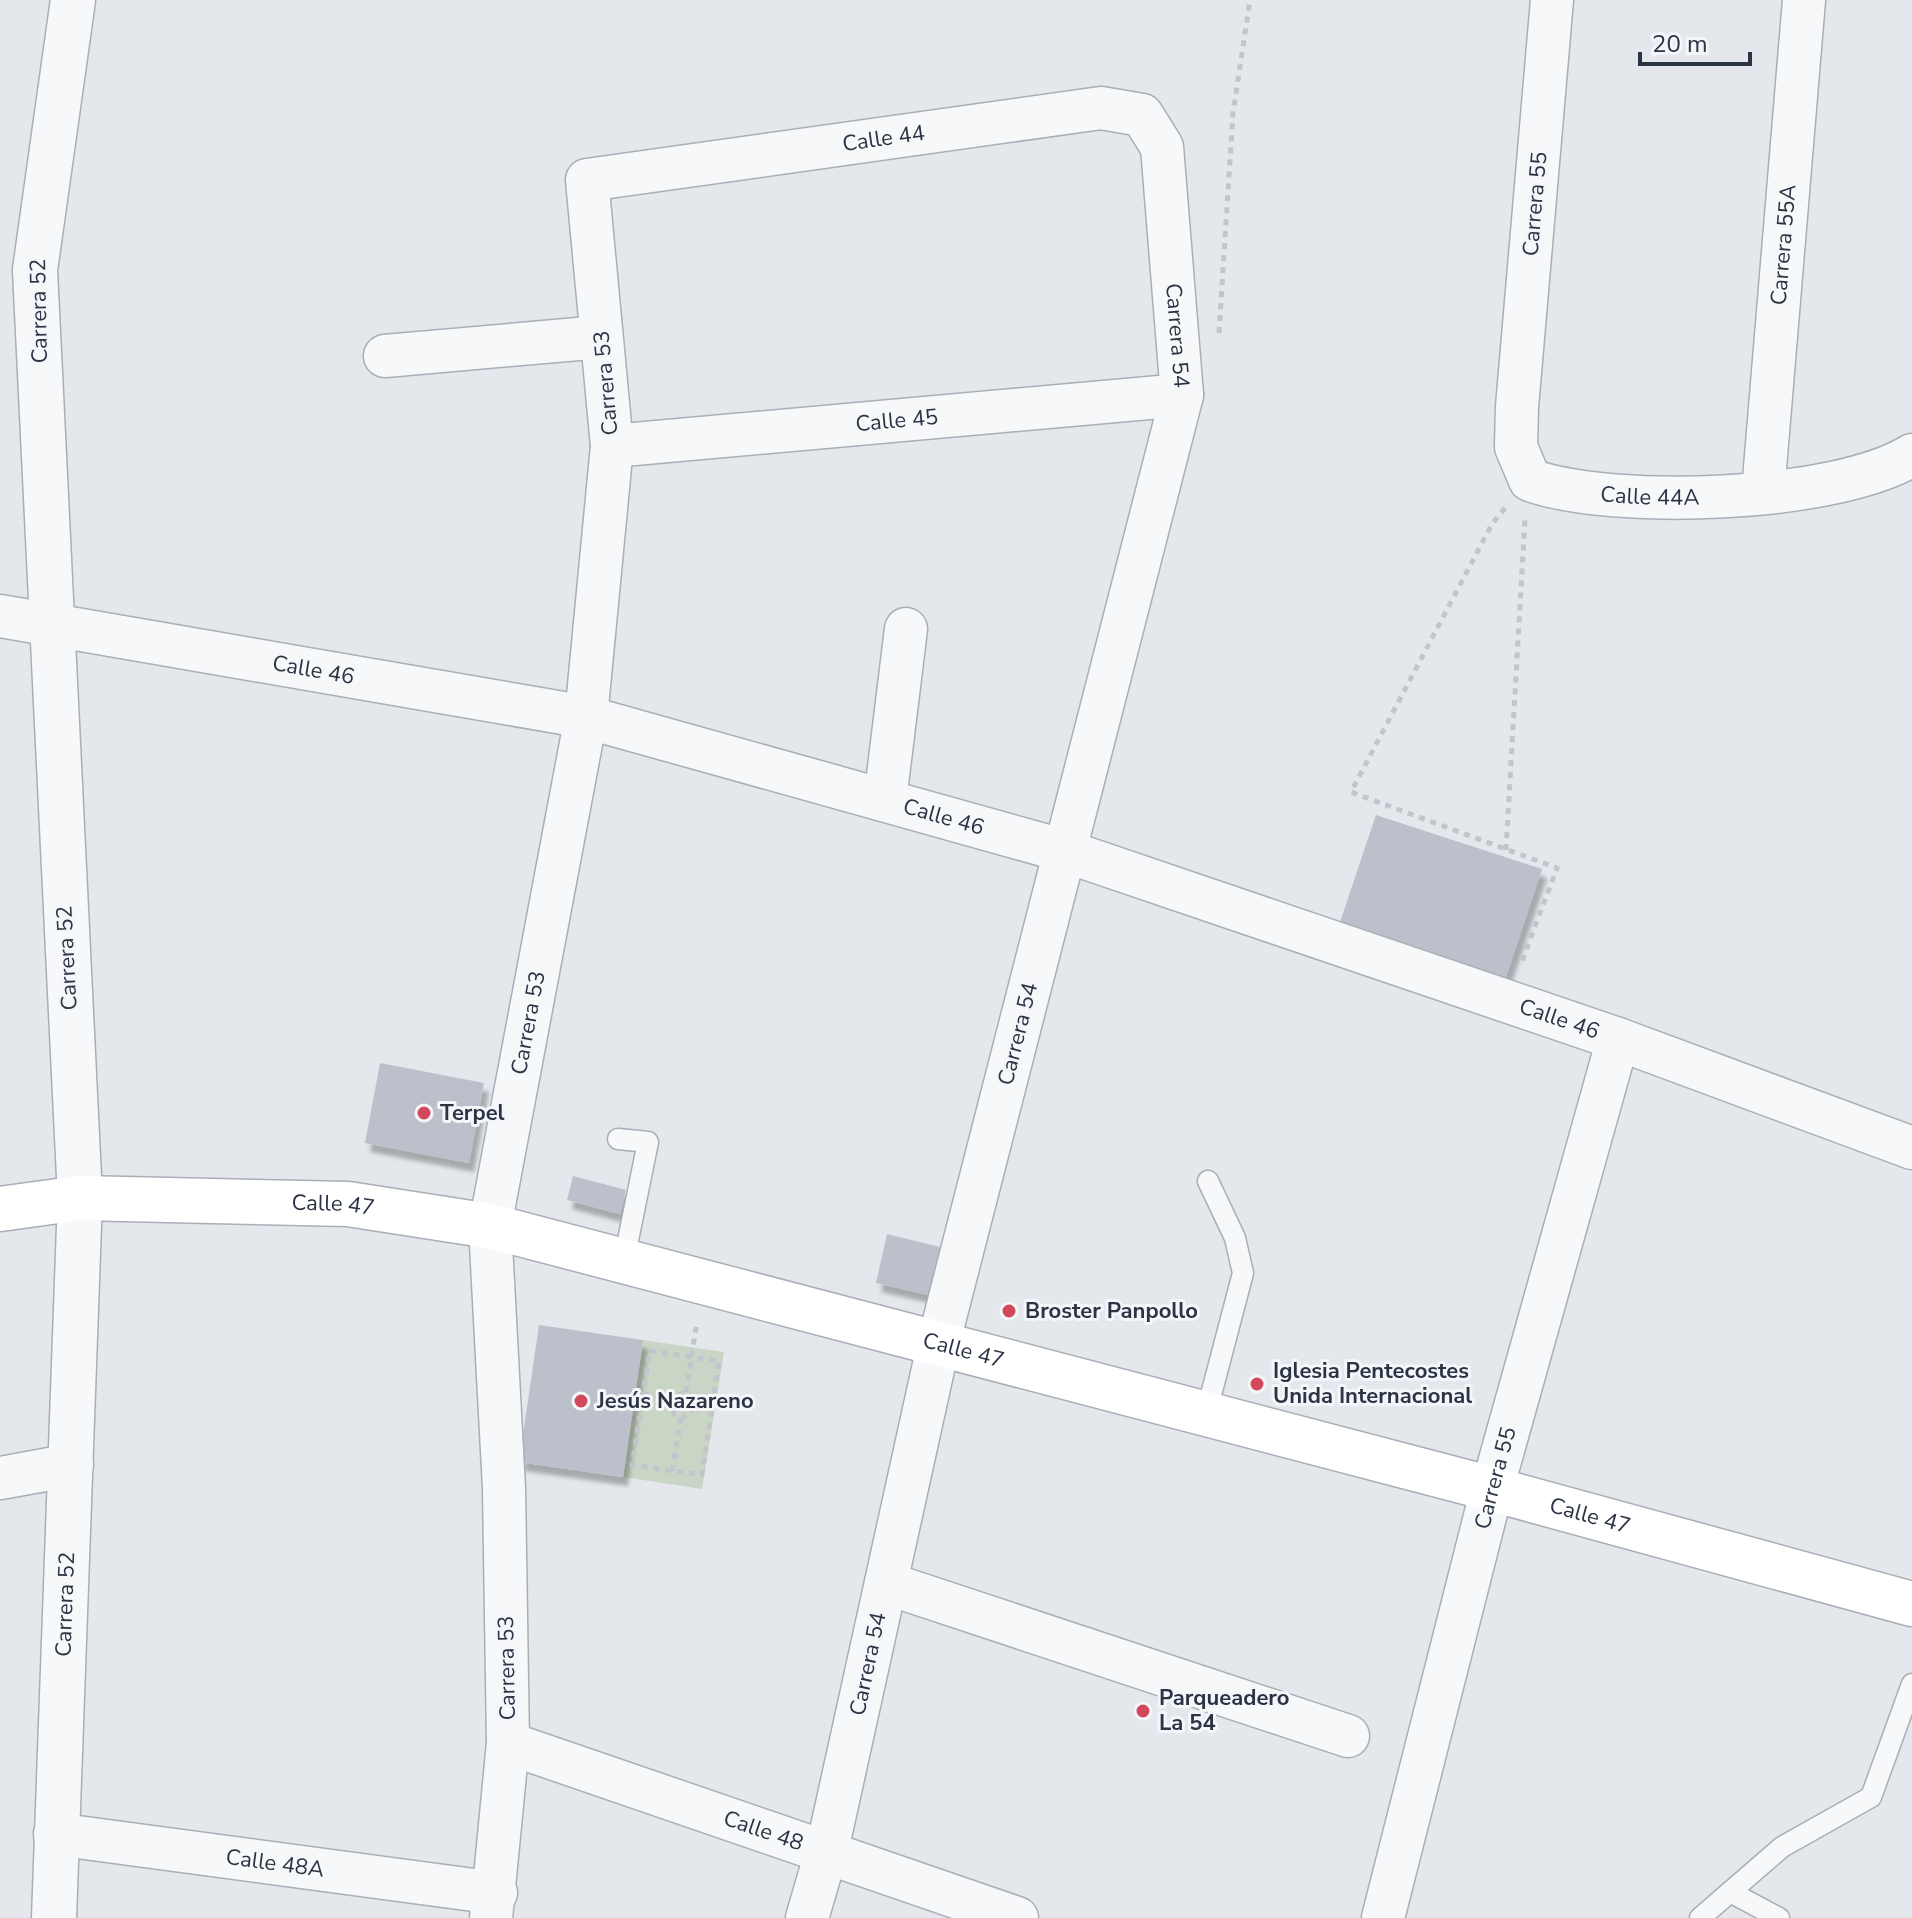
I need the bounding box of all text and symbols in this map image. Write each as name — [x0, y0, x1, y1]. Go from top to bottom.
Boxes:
scale bar — [1640, 16, 1750, 66]
text: 20 m — [1652, 28, 1708, 60]
street label: Calle 44 — [840, 118, 927, 159]
street label: Carrera 55 — [1515, 150, 1555, 258]
street label: Carrera 55A — [1764, 183, 1804, 306]
street label: Carrera 52 — [23, 258, 55, 364]
street label: Carrera 54 — [1158, 282, 1196, 389]
street label: Carrera 53 — [586, 329, 626, 437]
street label: Calle 45 — [854, 402, 939, 439]
street label: Calle 44A — [1599, 479, 1700, 513]
street label: Calle 46 — [270, 648, 357, 692]
street label: Calle 46 — [900, 791, 988, 843]
street label: Carrera 52 — [49, 905, 85, 1011]
street label: Carrera 53 — [504, 968, 553, 1077]
street label: Carrera 54 — [991, 979, 1045, 1089]
street label: Calle 46 — [1515, 991, 1603, 1047]
place label: Terpel — [440, 1098, 505, 1128]
marker: Terpel — [415, 1104, 433, 1122]
street label: Calle 47 — [291, 1188, 377, 1223]
place label: Broster Panpollo — [1025, 1296, 1198, 1326]
marker: Broster Panpollo — [1000, 1302, 1018, 1320]
street label: Calle 47 — [920, 1325, 1007, 1375]
place label: Iglesia Pentecostes Unida Internacional — [1273, 1356, 1472, 1411]
marker: Iglesia Pentecostes Unida Internacional — [1248, 1375, 1266, 1393]
place label: Jesús Nazareno — [596, 1386, 754, 1416]
marker: Jesús Nazareno — [572, 1392, 590, 1410]
street label: Carrera 55 — [1467, 1423, 1524, 1533]
street label: Calle 47 — [1546, 1490, 1634, 1541]
street label: Carrera 52 — [48, 1551, 82, 1657]
street label: Carrera 54 — [842, 1610, 894, 1718]
street label: Carrera 53 — [491, 1615, 523, 1721]
place label: Parqueadero La 54 — [1159, 1683, 1289, 1738]
marker: Parqueadero La 54 — [1134, 1702, 1152, 1720]
street label: Calle 48 — [719, 1803, 807, 1858]
street label: Calle 48A — [224, 1842, 326, 1885]

